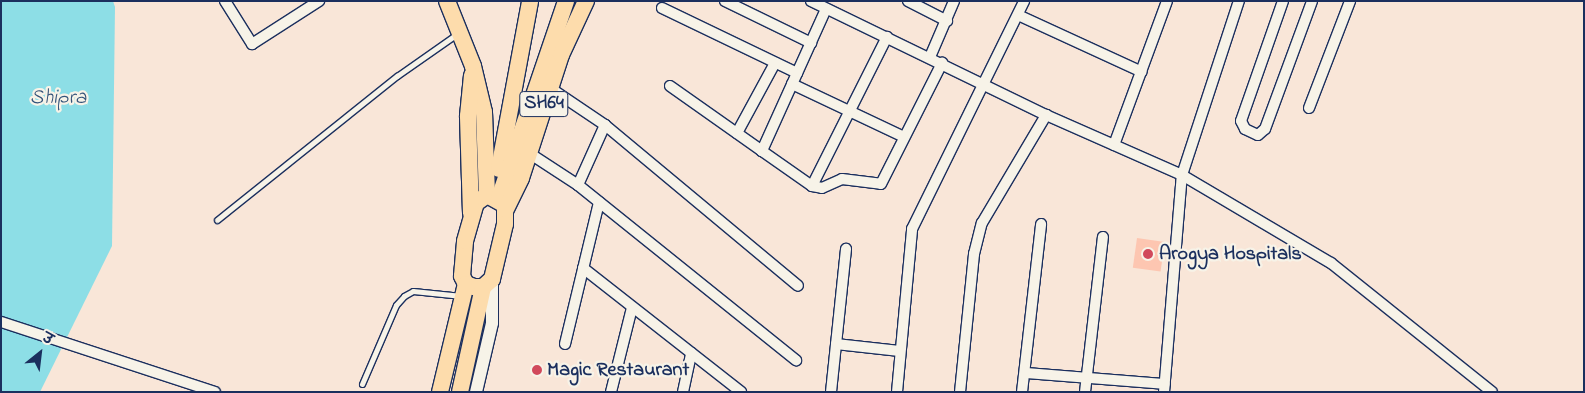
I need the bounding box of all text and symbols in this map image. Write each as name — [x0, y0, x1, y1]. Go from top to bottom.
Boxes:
water label: Shipra — [30, 85, 86, 111]
road number: SH64 — [519, 88, 569, 120]
place label: Arogya Hospitals — [1159, 242, 1302, 266]
marker: Arogya Hospitals — [1141, 247, 1155, 261]
north arrow — [15, 328, 65, 378]
text: उ — [38, 328, 57, 351]
place label: Magic Restaurant — [547, 358, 689, 382]
marker: Magic Restaurant — [531, 364, 543, 376]

